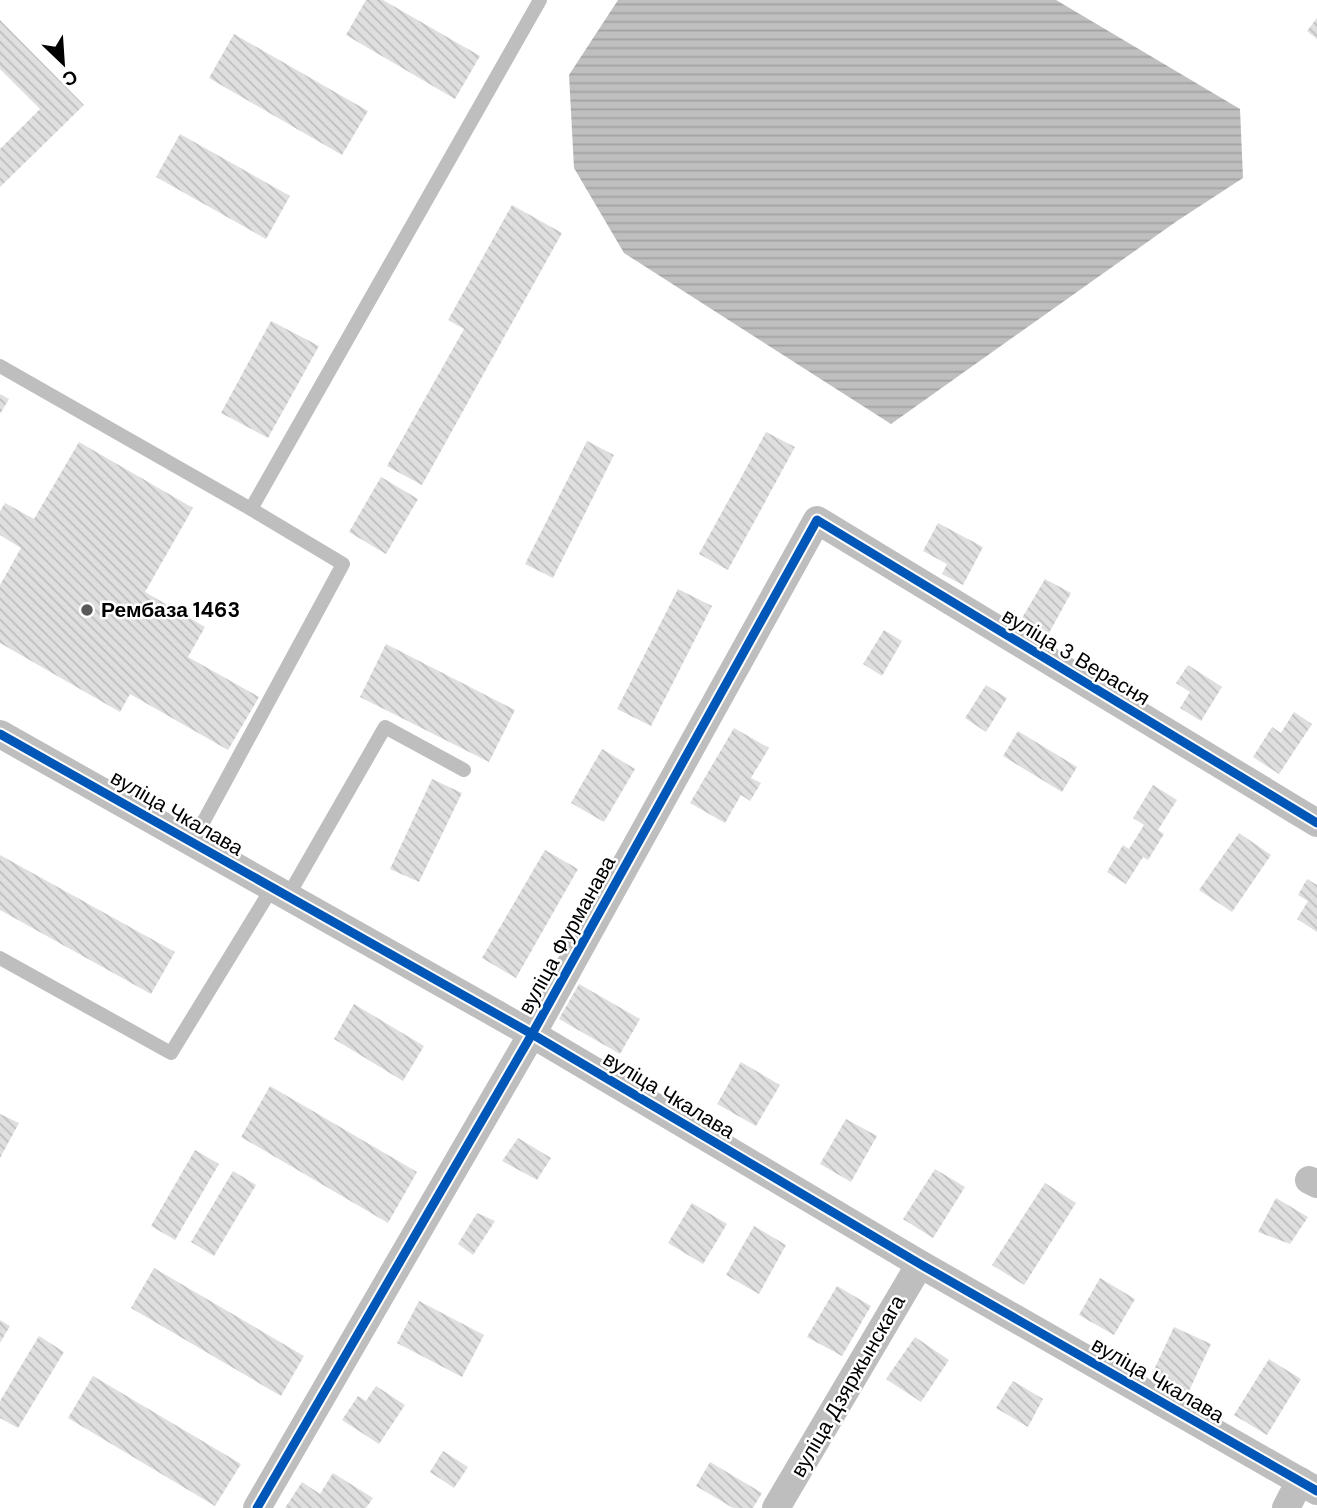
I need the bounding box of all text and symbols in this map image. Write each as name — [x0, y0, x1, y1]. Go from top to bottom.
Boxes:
north arrow — [28, 28, 98, 98]
text: С — [58, 64, 81, 92]
place label: Рембаза 1463 — [101, 596, 240, 624]
marker: Рембаза 1463 — [79, 602, 95, 618]
street label: вуліца 3 Верасня — [997, 602, 1155, 712]
street label: вуліца Чкалава — [106, 764, 249, 862]
street label: вуліца Фурманава — [512, 851, 622, 1019]
street label: вуліца Чкалава — [598, 1045, 740, 1145]
street label: вуліца Дзяржынскага — [784, 1290, 912, 1482]
street label: вуліца Чкалава — [1087, 1331, 1230, 1429]

